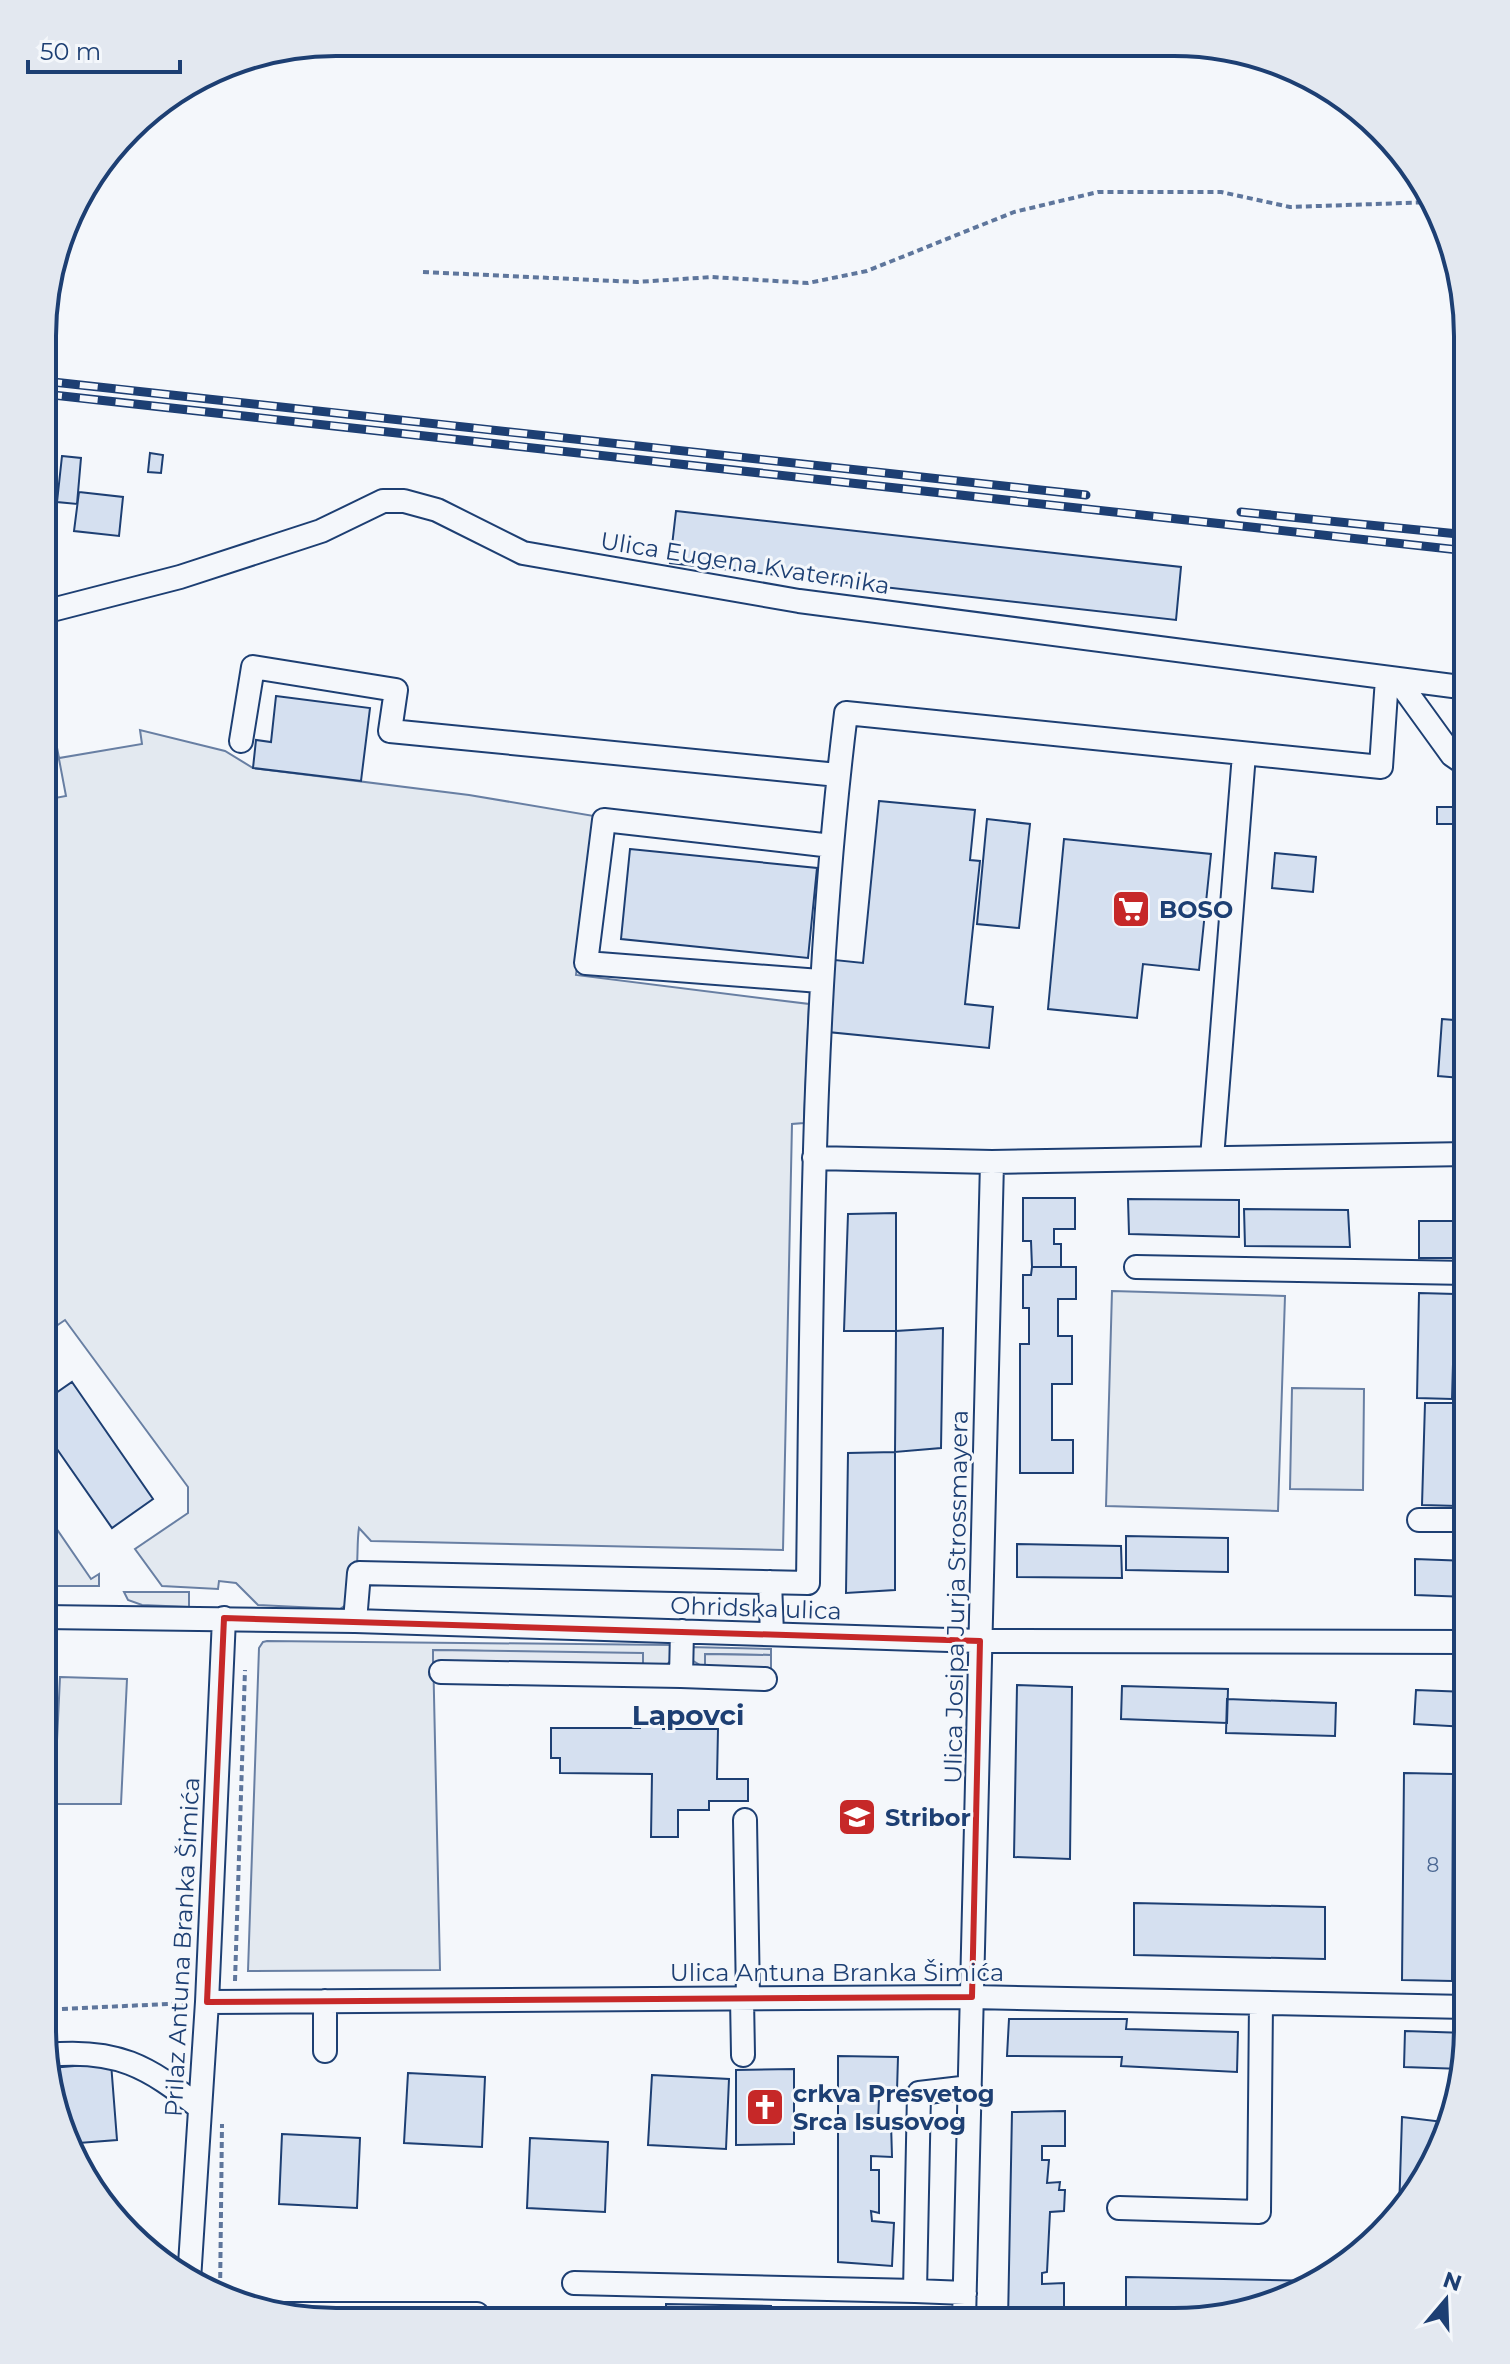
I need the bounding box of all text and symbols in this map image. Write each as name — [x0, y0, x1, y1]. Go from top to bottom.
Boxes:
scale bar — [28, 24, 180, 74]
text: 50 m — [40, 37, 101, 66]
street label: Ulica Eugena Kvaternika — [598, 526, 892, 600]
supermarket icon: BOSO — [1110, 888, 1152, 930]
place label: BOSO — [1159, 895, 1233, 924]
street label: Ulica Josipa Jurja Strossmayera — [938, 1410, 974, 1784]
street label: Ohridska ulica — [670, 1591, 842, 1625]
district label: Lapovci — [632, 1698, 744, 1732]
street label: Prilaz Antuna Branka Šimića — [159, 1776, 205, 2118]
school or university icon: Stribor — [836, 1796, 878, 1838]
place label: Stribor — [885, 1803, 971, 1832]
house number: 8 — [1427, 1853, 1439, 1877]
street label: Ulica Antuna Branka Šimića — [670, 1958, 1004, 1987]
place label: crkva Presvetog Srca Isusovog — [793, 2079, 995, 2136]
church icon: crkva Presvetog Srca Isusovog — [744, 2086, 786, 2128]
north arrow — [1406, 2260, 1486, 2340]
text: N — [1440, 2266, 1465, 2297]

